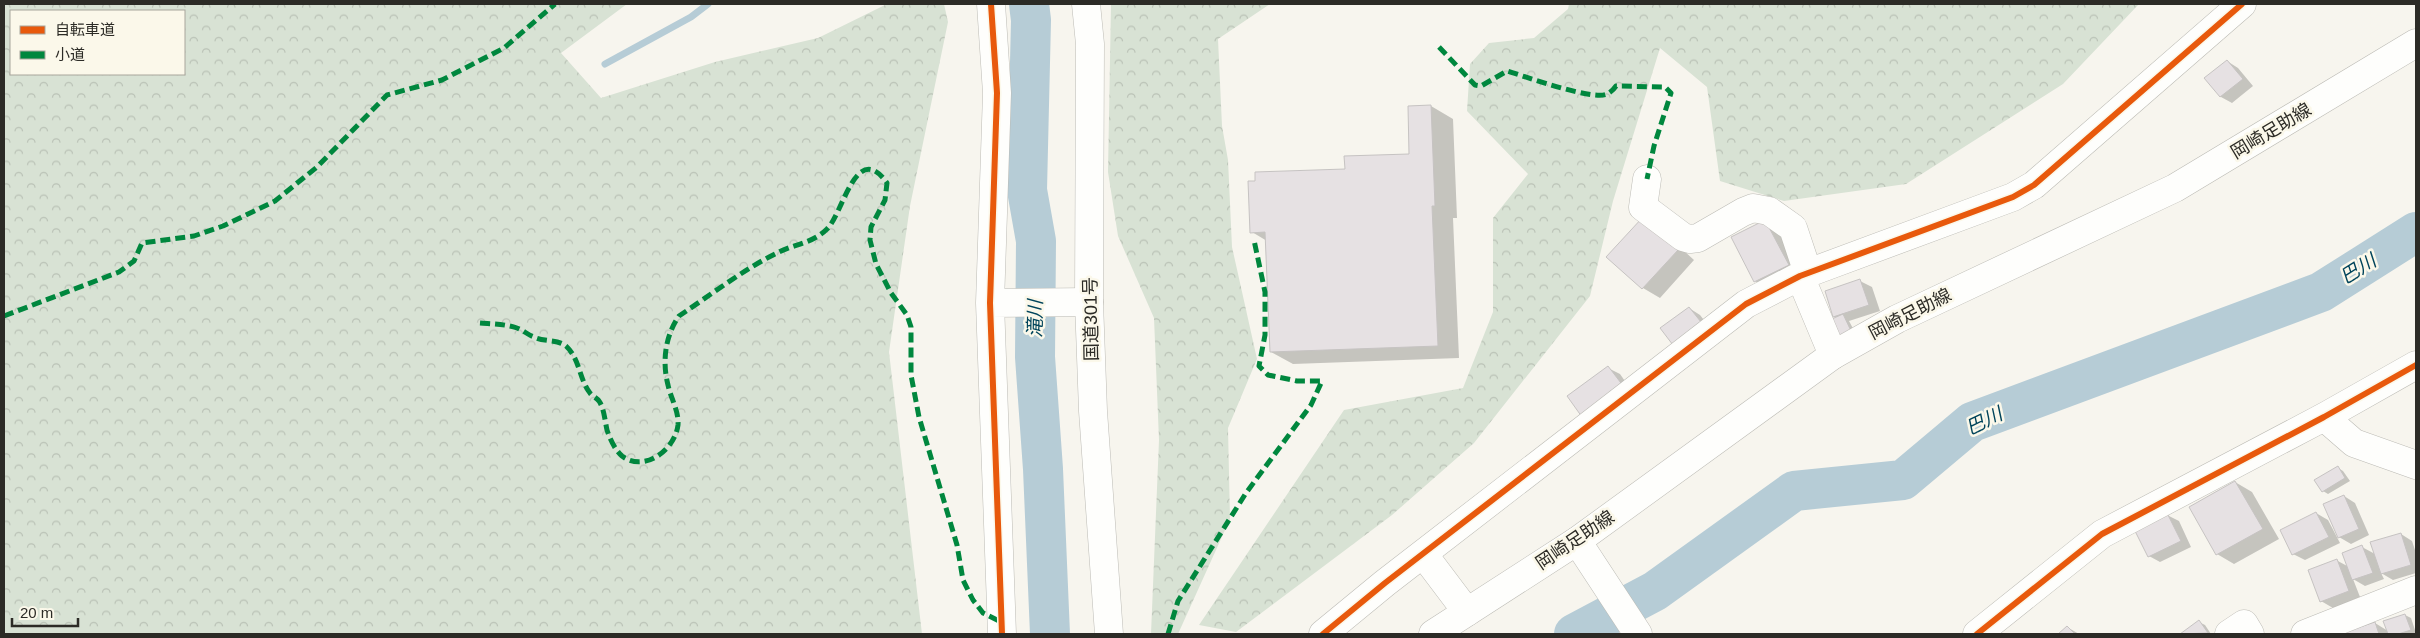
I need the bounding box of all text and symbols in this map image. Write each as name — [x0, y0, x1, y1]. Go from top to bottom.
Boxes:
legend — [10, 10, 185, 75]
text: 自転車道 — [55, 21, 115, 38]
text: 小道 — [55, 46, 85, 63]
street label: 岡崎足助線 — [2227, 99, 2315, 163]
water label: 巴川 — [2336, 249, 2381, 288]
street label: 国道301号 — [1080, 277, 1102, 361]
street label: 岡崎足助線 — [1865, 285, 1955, 343]
water label: 滝川 — [1024, 298, 1046, 338]
water label: 巴川 — [1962, 402, 2007, 439]
street label: 岡崎足助線 — [1532, 507, 1618, 573]
scale bar — [12, 596, 79, 628]
text: 20 m — [20, 604, 53, 621]

